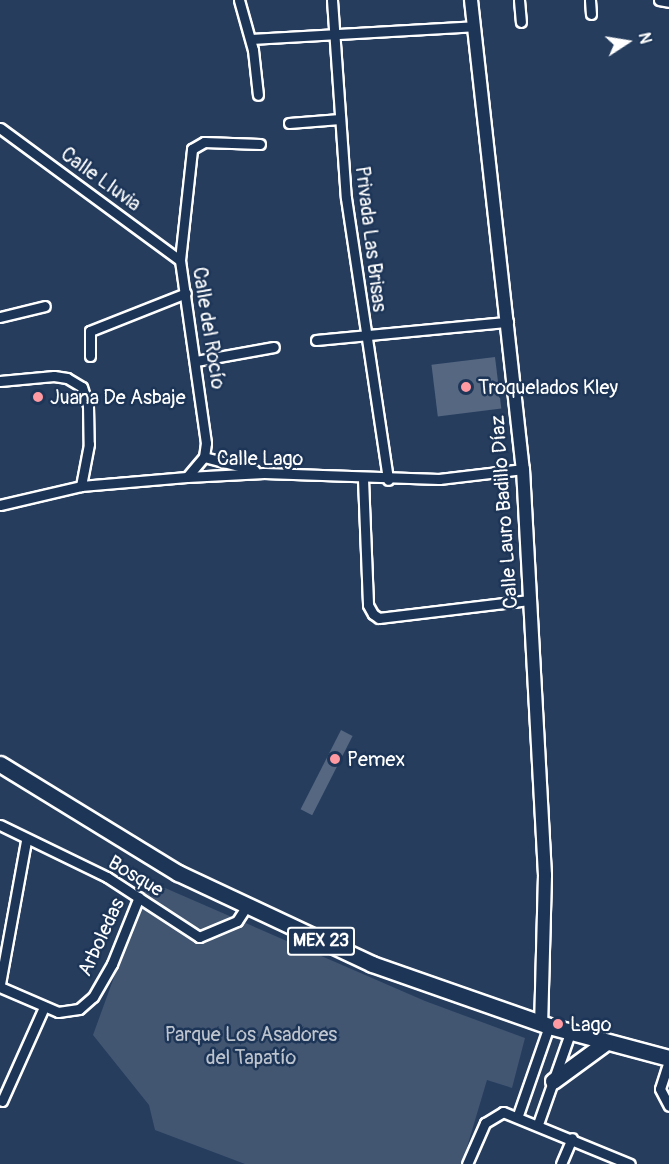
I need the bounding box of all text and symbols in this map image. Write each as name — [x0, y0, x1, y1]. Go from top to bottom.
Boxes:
north arrow — [597, 12, 657, 72]
text: N — [634, 31, 656, 46]
street label: Calle Lluvia — [56, 142, 146, 216]
street label: Privada Las Brisas — [350, 165, 392, 313]
street label: Calle del Rocío — [188, 265, 230, 391]
place label: Troquelados Kley — [478, 375, 618, 399]
marker: Troquelados Kley — [459, 380, 473, 394]
place label: Juana De Asbaje — [50, 385, 186, 409]
marker: Juana De Asbaje — [31, 390, 45, 404]
street label: Calle Lauro Badillo Díaz — [485, 414, 523, 610]
street label: Calle Lago — [217, 446, 303, 470]
place label: Pemex — [347, 747, 405, 771]
marker: Pemex — [328, 752, 342, 766]
street label: Bosque — [104, 850, 168, 902]
street label: Arboledas — [73, 894, 129, 980]
road number: MEX 23 — [286, 926, 356, 956]
place label: Lago — [570, 1012, 611, 1036]
marker: Lago — [551, 1017, 565, 1031]
park label: Parque Los Asadores del Tapatío — [165, 1023, 337, 1070]

